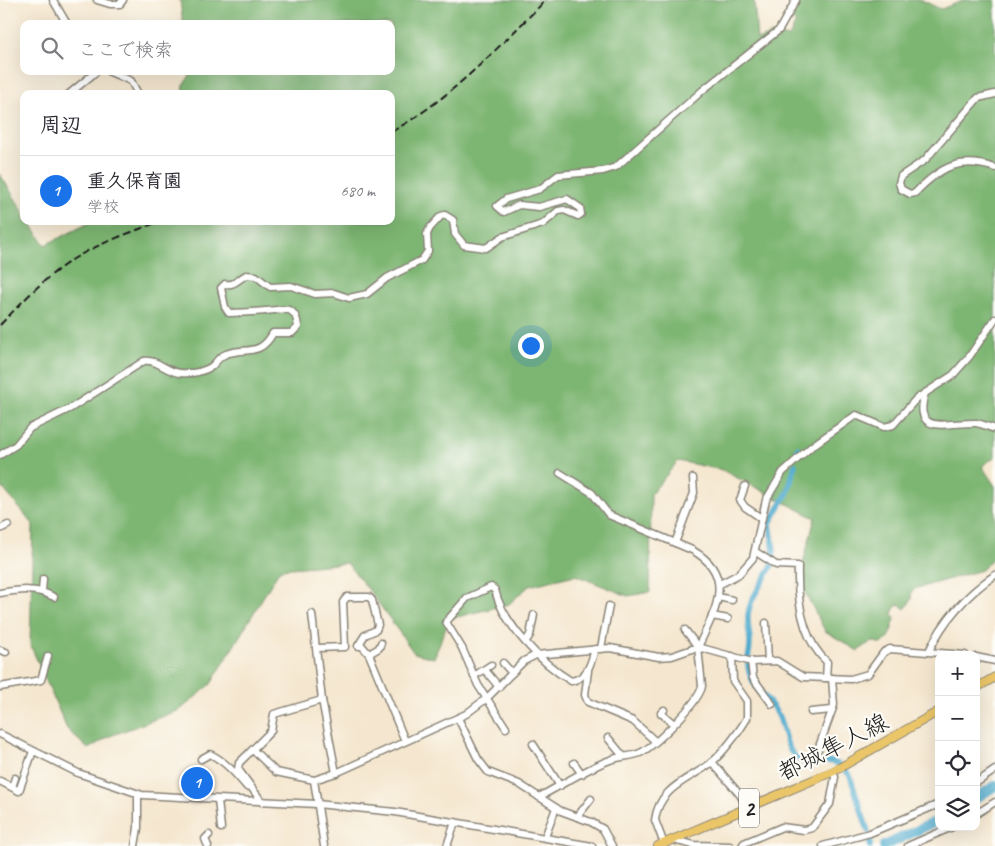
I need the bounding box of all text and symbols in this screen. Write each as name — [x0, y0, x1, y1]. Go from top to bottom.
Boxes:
search box — [20, 20, 395, 75]
icon: search — [38, 34, 66, 62]
text: ここで検索 — [78, 38, 173, 62]
text: 周辺 — [40, 112, 82, 138]
text: 重久保育園 — [87, 169, 182, 193]
text: 1 — [52, 181, 60, 201]
text: 680 m — [341, 181, 375, 201]
text: 学校 — [87, 197, 119, 217]
your location — [518, 333, 544, 359]
map controls — [935, 651, 980, 831]
button: + — [935, 651, 980, 696]
button: − — [935, 696, 980, 741]
street label: 都城隼人線 — [773, 706, 893, 788]
button: locate — [935, 741, 980, 786]
pin: 1 — [181, 764, 213, 802]
button: layers — [935, 786, 980, 831]
road number: 2 — [739, 788, 759, 828]

